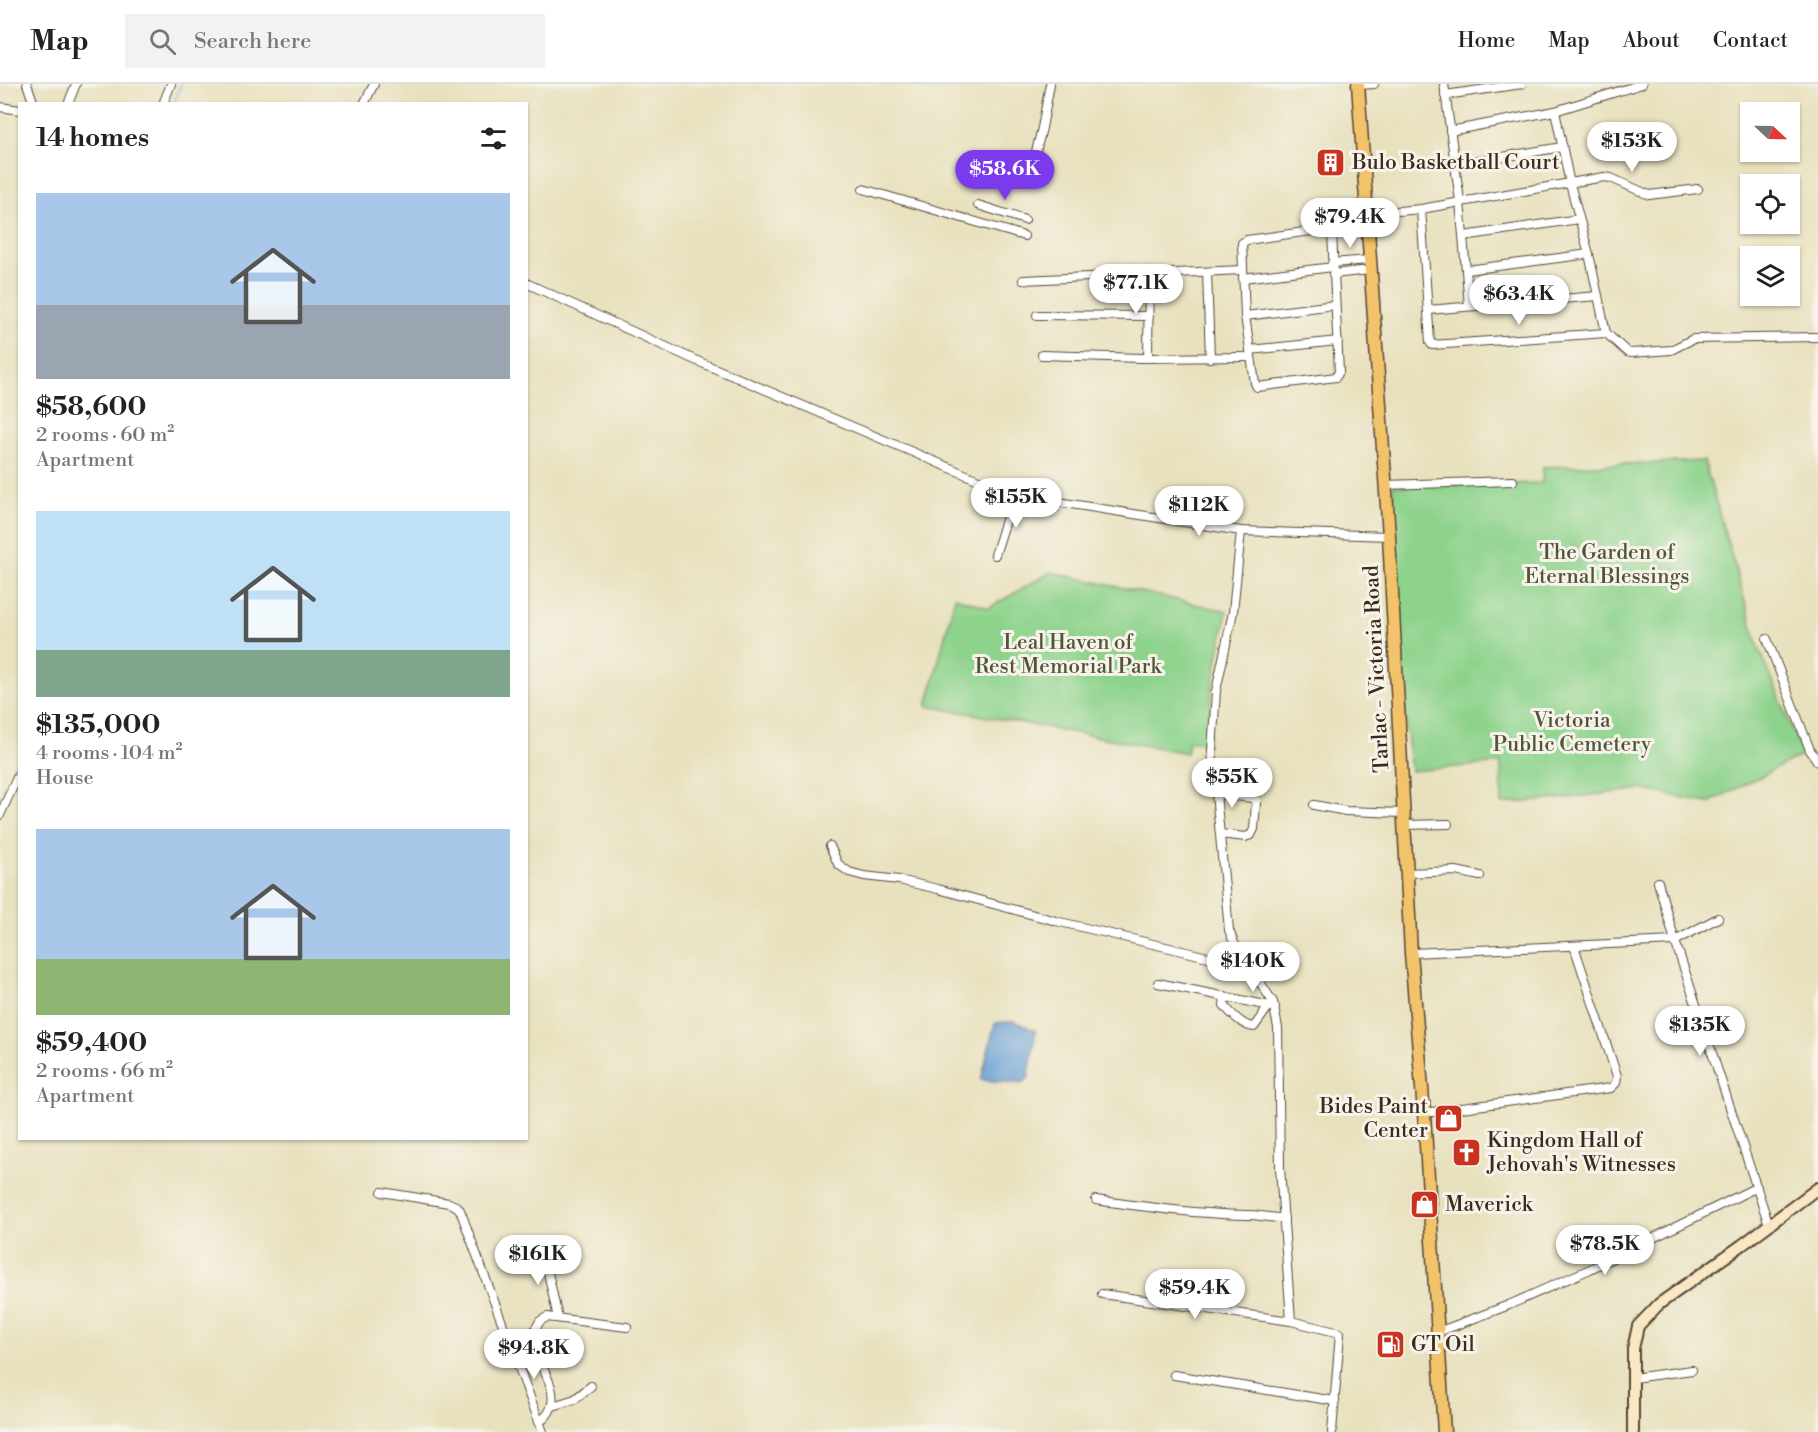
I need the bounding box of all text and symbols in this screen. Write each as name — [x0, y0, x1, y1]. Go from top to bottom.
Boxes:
search box — [125, 14, 545, 68]
text: Map — [30, 24, 89, 59]
icon: search — [146, 25, 179, 58]
text: Search here — [194, 28, 311, 55]
text: Home — [1458, 28, 1515, 54]
text: Map — [1548, 28, 1590, 54]
text: About — [1623, 28, 1680, 54]
text: Contact — [1713, 28, 1788, 54]
north arrow — [1740, 102, 1800, 162]
map controls — [1740, 102, 1800, 306]
text: 14 homes — [36, 122, 149, 154]
icon: filters — [477, 122, 510, 155]
pin: $153K — [1590, 122, 1674, 173]
text: $153K — [1601, 129, 1663, 154]
building icon: Bulo Basketball Court — [1315, 146, 1347, 178]
pin: $58.6K — [956, 150, 1054, 201]
place label: Bulo Basketball Court — [1351, 150, 1560, 176]
text: $58.6K — [969, 157, 1041, 182]
button: locate — [1740, 174, 1800, 234]
pin: $79.4K — [1301, 198, 1399, 249]
text: $79.4K — [1314, 205, 1386, 230]
icon: home — [219, 232, 327, 340]
button: layers — [1740, 246, 1800, 306]
pin: $77.1K — [1087, 264, 1185, 315]
text: $77.1K — [1103, 271, 1169, 296]
pin: $63.4K — [1470, 275, 1568, 326]
text: $63.4K — [1483, 282, 1555, 307]
text: $58,600 — [36, 391, 146, 423]
text: 2 rooms · 60 m² — [36, 423, 174, 448]
text: Apartment — [36, 448, 134, 473]
pin: $155K — [974, 478, 1058, 529]
text: $155K — [985, 485, 1047, 510]
pin: $112K — [1157, 486, 1241, 537]
text: $112K — [1169, 493, 1229, 518]
park label: The Garden of Eternal Blessings — [1525, 540, 1689, 590]
icon: home — [219, 550, 327, 658]
street label: Tarlac - Victoria Road — [1359, 564, 1395, 773]
park label: Leal Haven of Rest Memorial Park — [975, 630, 1162, 680]
park label: Victoria Public Cemetery — [1493, 708, 1652, 758]
text: $135,000 — [36, 709, 160, 741]
text: 4 rooms · 104 m² — [36, 741, 183, 766]
pin: $55K — [1196, 758, 1268, 809]
text: $55K — [1206, 765, 1258, 790]
text: House — [36, 766, 94, 791]
icon: home — [219, 868, 327, 976]
pin: $140K — [1211, 942, 1295, 993]
text: $140K — [1221, 949, 1285, 974]
pin: $135K — [1658, 1006, 1742, 1057]
text: $135K — [1669, 1013, 1731, 1038]
text: $59,400 — [36, 1027, 147, 1059]
text: 2 rooms · 66 m² — [36, 1059, 173, 1084]
text: Apartment — [36, 1084, 134, 1109]
place label: Bides Paint Center — [1318, 1094, 1429, 1144]
shop icon: Bides Paint Center — [1433, 1102, 1465, 1134]
place label: Kingdom Hall of Jehovah's Witnesses — [1486, 1128, 1676, 1178]
church icon: Kingdom Hall of Jehovah's Witnesses — [1450, 1136, 1482, 1168]
shop icon: Maverick — [1408, 1188, 1440, 1220]
place label: Maverick — [1445, 1192, 1534, 1218]
pin: $78.5K — [1556, 1225, 1654, 1276]
text: $78.5K — [1570, 1232, 1640, 1257]
pin: $161K — [496, 1235, 580, 1286]
text: $161K — [509, 1242, 567, 1267]
pin: $59.4K — [1146, 1269, 1244, 1320]
text: $59.4K — [1159, 1276, 1231, 1301]
fuel station icon: GT Oil — [1374, 1328, 1406, 1360]
pin: $94.8K — [485, 1329, 583, 1380]
place label: GT Oil — [1411, 1332, 1475, 1358]
text: $94.8K — [498, 1336, 570, 1361]

